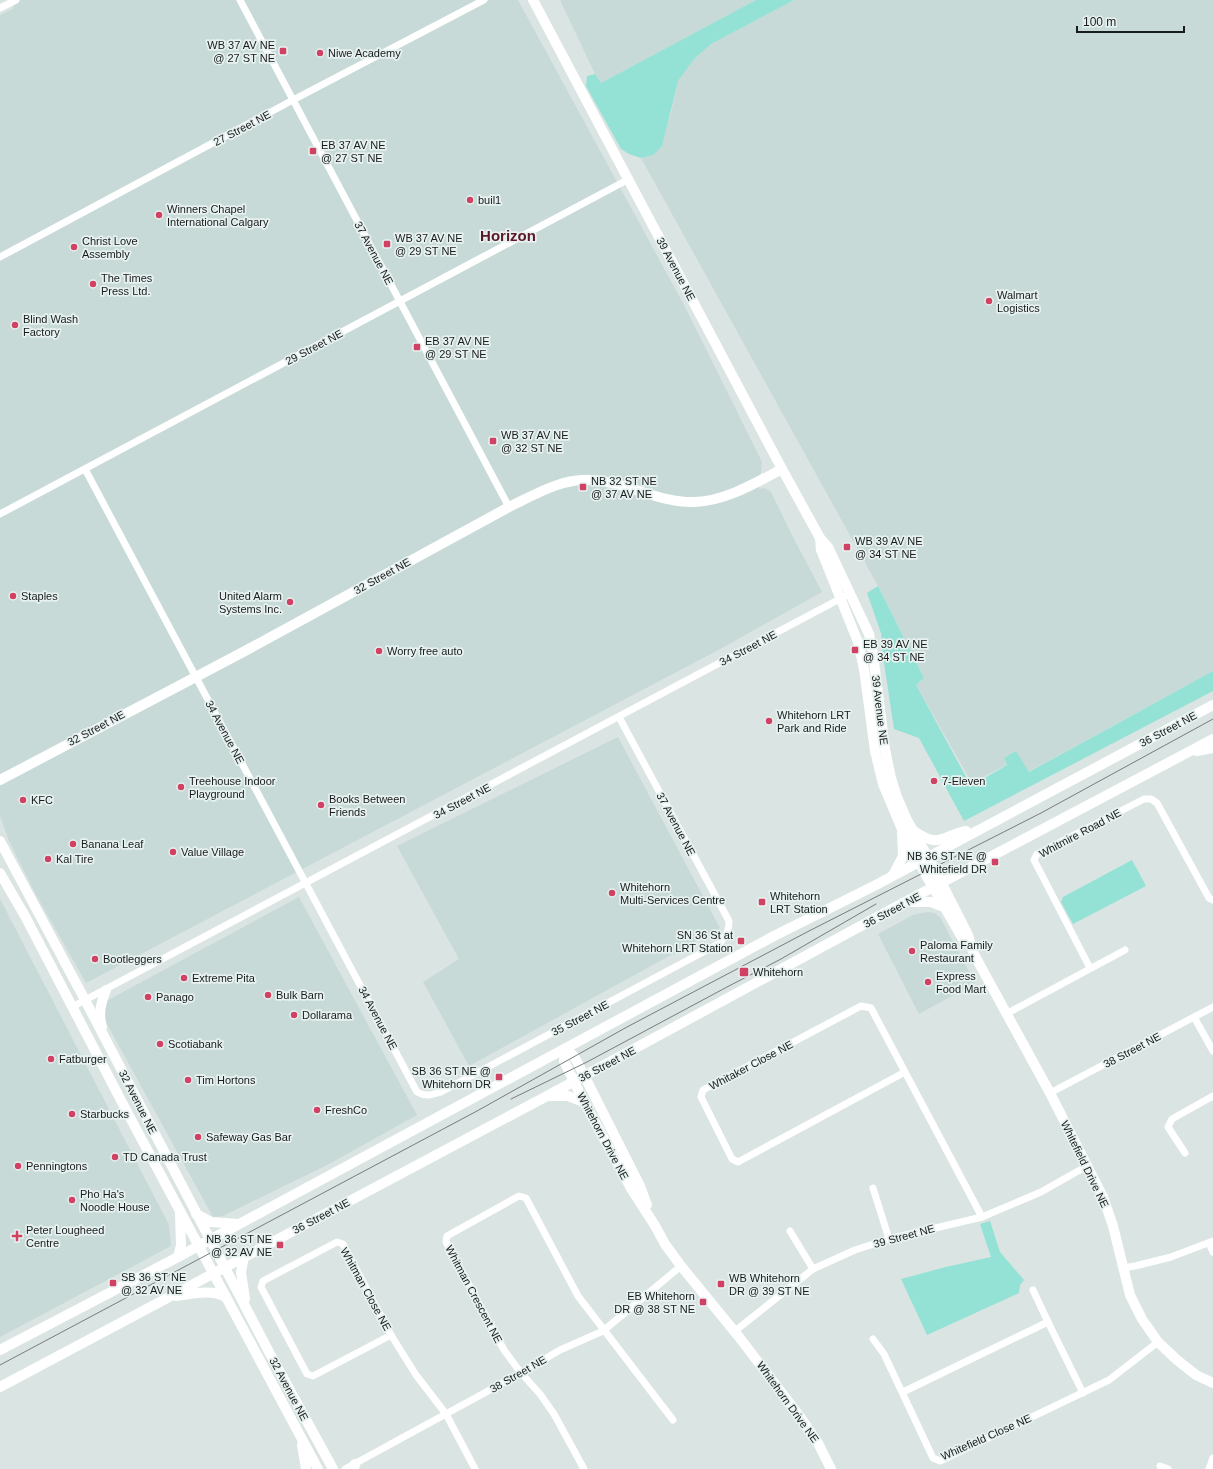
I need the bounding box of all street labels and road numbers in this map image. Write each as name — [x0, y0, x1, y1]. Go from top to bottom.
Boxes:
street label: 27 Street NE — [211, 108, 273, 148]
street label: 37 Avenue NE — [352, 219, 396, 287]
street label: 39 Avenue NE — [654, 235, 698, 303]
street label: 29 Street NE — [283, 327, 345, 367]
street label: 32 Street NE — [352, 555, 412, 597]
street label: 34 Street NE — [717, 628, 779, 668]
street label: 39 Avenue NE — [870, 674, 890, 746]
street label: 34 Avenue NE — [203, 698, 247, 766]
street label: 32 Street NE — [65, 708, 127, 748]
street label: 36 Street NE — [1137, 709, 1199, 749]
street label: 34 Street NE — [431, 781, 493, 821]
street label: 37 Avenue NE — [654, 790, 698, 858]
street label: Whitmire Road NE — [1037, 806, 1123, 860]
street label: 36 Street NE — [861, 890, 923, 930]
street label: 34 Avenue NE — [356, 984, 400, 1052]
street label: 35 Street NE — [549, 998, 611, 1038]
street label: 38 Street NE — [1101, 1030, 1163, 1070]
street label: Whitaker Close NE — [707, 1038, 795, 1092]
street label: 36 Street NE — [576, 1044, 638, 1084]
street label: 32 Avenue NE — [117, 1068, 159, 1136]
street label: Whitehorn Drive NE — [575, 1090, 631, 1182]
street label: Whitefield Drive NE — [1059, 1119, 1111, 1209]
street label: 36 Street NE — [290, 1196, 352, 1236]
street label: 39 Street NE — [872, 1222, 936, 1250]
street label: Whitman Crescent NE — [443, 1243, 505, 1345]
street label: Whitman Close NE — [338, 1245, 394, 1333]
street label: 38 Street NE — [488, 1353, 548, 1395]
street label: 32 Avenue NE — [267, 1355, 311, 1423]
street label: Whitehorn Drive NE — [755, 1359, 821, 1445]
street label: Whitefield Close NE — [939, 1412, 1033, 1462]

